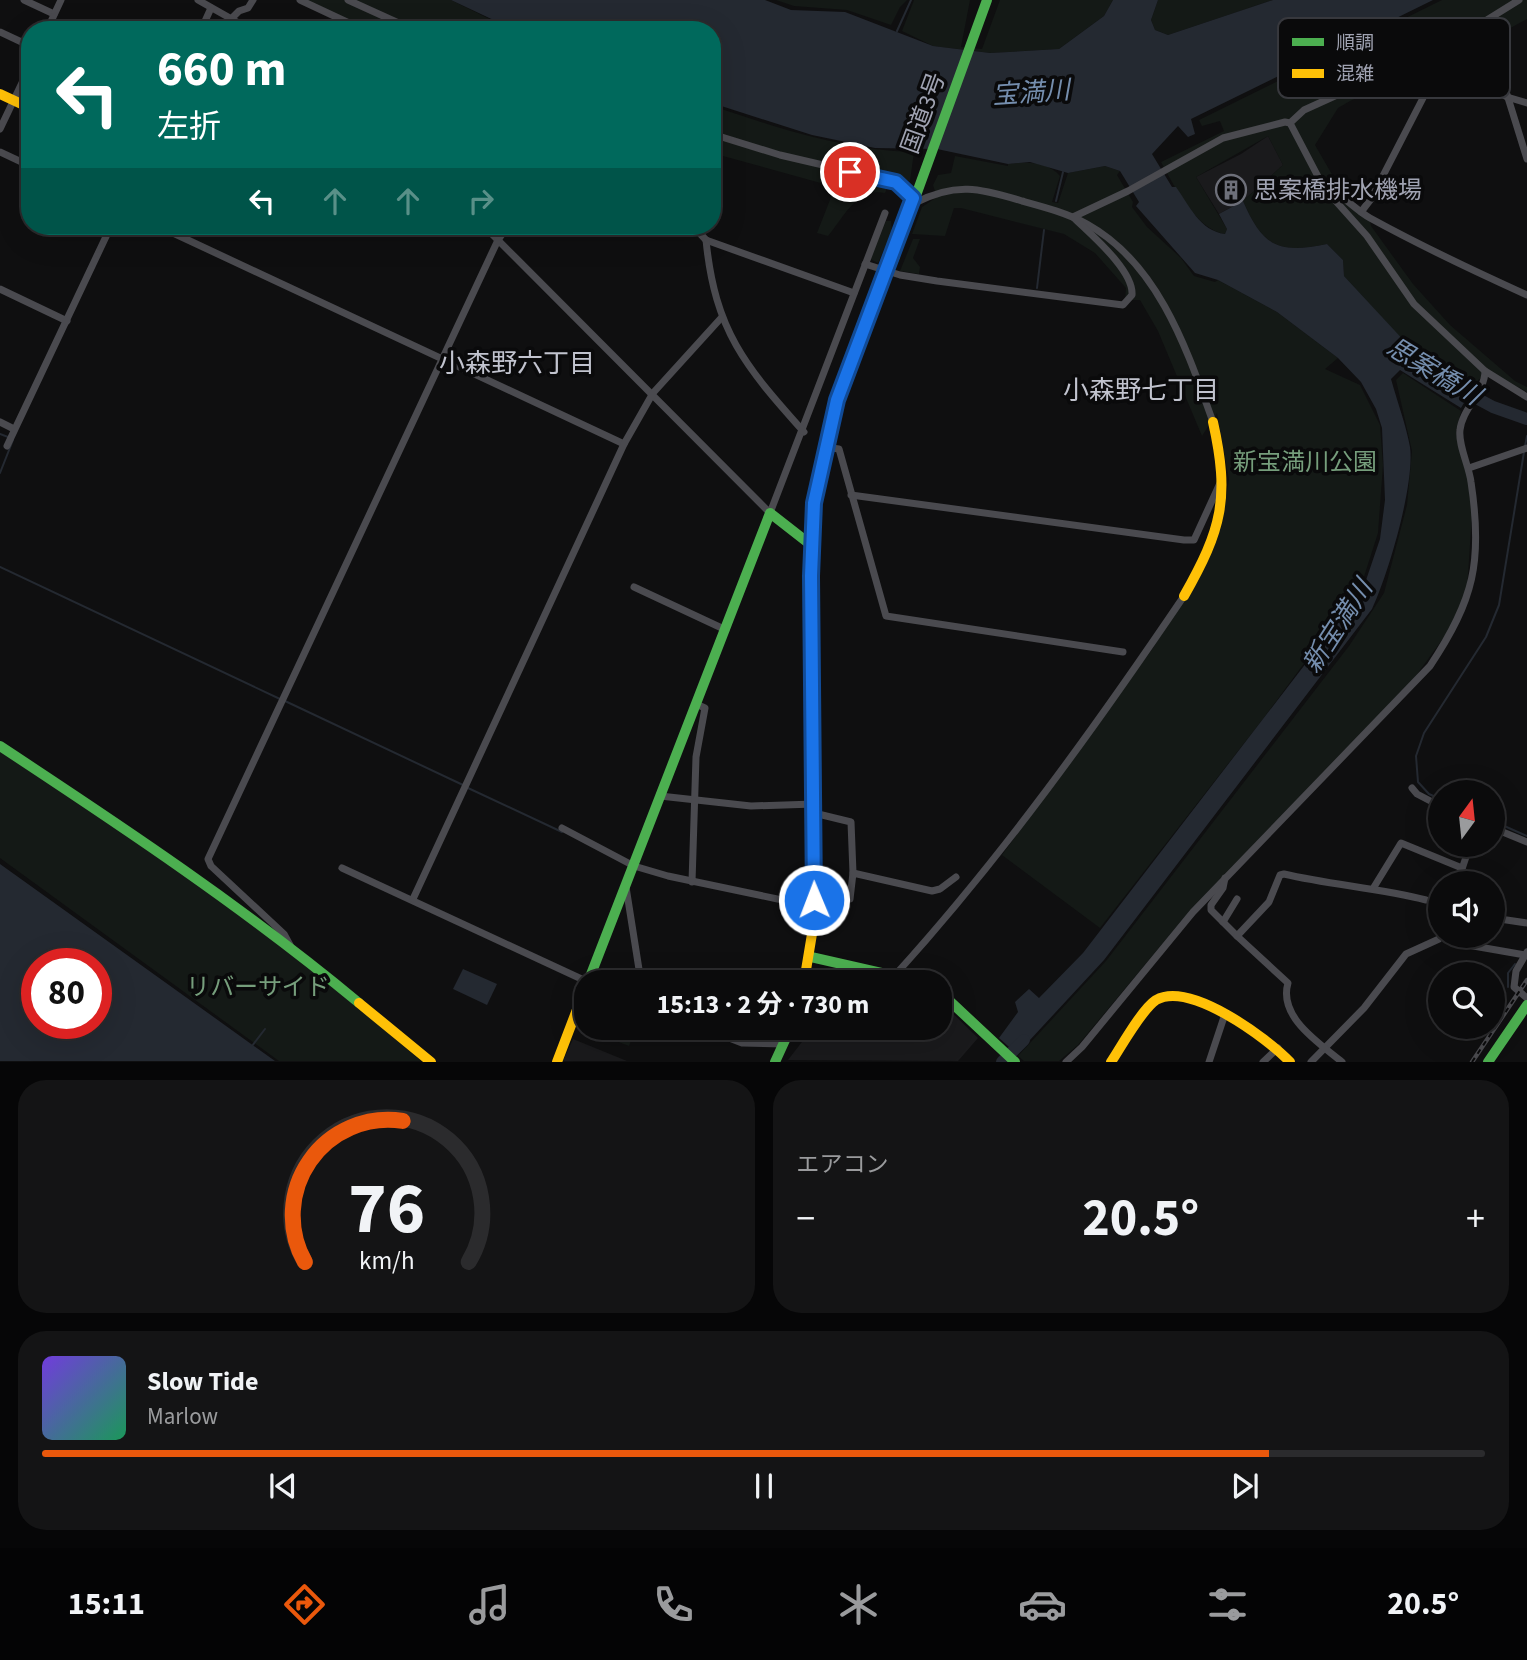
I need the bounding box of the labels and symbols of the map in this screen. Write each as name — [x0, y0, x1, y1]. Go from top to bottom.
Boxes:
legend — [1278, 18, 1510, 98]
text: 順調 — [1336, 30, 1374, 57]
text: 混雑 — [1336, 61, 1374, 88]
street label: 国道3号 — [893, 68, 954, 159]
water label: 宝満川 — [991, 71, 1074, 114]
pin — [820, 142, 880, 202]
building icon: 思案橋排水機場 — [1214, 173, 1248, 207]
place label: 思案橋排水機場 — [1254, 173, 1422, 208]
water label: 思案橋川 — [1380, 329, 1490, 416]
district label: 小森野六丁目 — [439, 345, 595, 382]
district label: 小森野七丁目 — [1063, 372, 1219, 409]
park label: 新宝満川公園 — [1233, 445, 1377, 480]
water label: 新宝満川 — [1294, 570, 1383, 680]
north arrow — [1428, 780, 1505, 858]
position arrow — [777, 863, 851, 937]
speed limit sign: 80 — [21, 948, 112, 1039]
park label: リバーサイド — [186, 970, 330, 1005]

